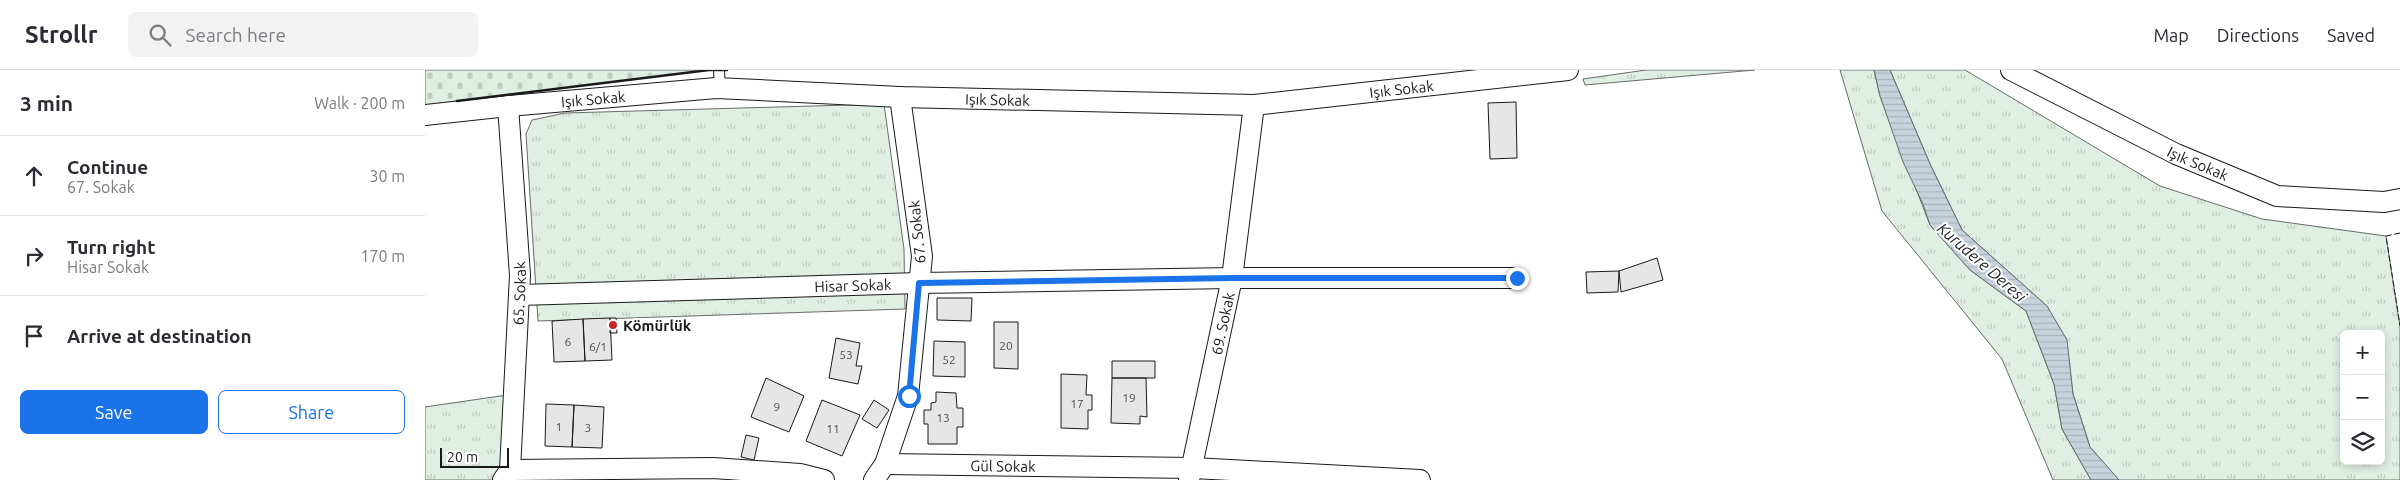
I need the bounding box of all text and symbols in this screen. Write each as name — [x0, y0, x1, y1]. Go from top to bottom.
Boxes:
search box — [128, 12, 478, 57]
text: Strollr — [25, 21, 98, 48]
icon: search — [146, 21, 174, 49]
text: Search here — [186, 24, 286, 46]
text: Map — [2153, 25, 2189, 45]
text: Directions — [2217, 25, 2299, 45]
text: Saved — [2327, 25, 2375, 45]
street label: Işık Sokak — [1368, 76, 1435, 101]
street label: Işık Sokak — [560, 87, 627, 110]
street label: Işık Sokak — [965, 90, 1030, 108]
text: 3 min — [20, 91, 73, 115]
text: Walk · 200 m — [314, 94, 405, 112]
street label: Işık Sokak — [2165, 143, 2231, 184]
text: Continue — [67, 156, 148, 178]
icon: ahead — [20, 162, 48, 190]
text: 30 m — [369, 167, 405, 185]
text: 67. Sokak — [67, 178, 135, 196]
street label: 67. Sokak — [905, 199, 929, 264]
water label: Kurudere Deresi — [1934, 219, 2031, 306]
text: Turn right — [67, 236, 155, 258]
icon: right — [20, 242, 48, 270]
text: 170 m — [360, 247, 405, 265]
text: Hisar Sokak — [67, 258, 149, 276]
street label: 65. Sokak — [509, 261, 529, 326]
route end — [1506, 267, 1529, 290]
street label: Hisar Sokak — [814, 275, 892, 295]
street label: 69. Sokak — [1207, 290, 1237, 356]
place label: Kömürlük — [623, 317, 692, 334]
marker: Kömürlük — [607, 319, 619, 331]
icon: arrive — [20, 322, 48, 350]
text: Arrive at destination — [67, 325, 252, 347]
map controls — [2340, 330, 2385, 465]
button: + — [2340, 330, 2385, 375]
house number: 6 — [565, 335, 572, 348]
house number: 20 — [999, 339, 1013, 352]
house number: 6/1 — [589, 340, 607, 353]
house number: 53 — [839, 348, 853, 361]
house number: 52 — [942, 353, 956, 366]
button: − — [2340, 375, 2385, 420]
route start — [898, 385, 921, 408]
button: Save — [20, 390, 208, 434]
button: Share — [218, 390, 405, 434]
house number: 19 — [1122, 391, 1136, 404]
house number: 17 — [1070, 397, 1084, 410]
house number: 9 — [774, 400, 780, 413]
house number: 13 — [936, 411, 950, 424]
house number: 1 — [556, 420, 562, 433]
button: layers — [2340, 420, 2385, 465]
house number: 3 — [585, 421, 591, 434]
house number: 11 — [826, 422, 840, 435]
scale bar — [440, 445, 509, 468]
text: 20 m — [447, 449, 478, 465]
street label: Gül Sokak — [970, 457, 1036, 474]

